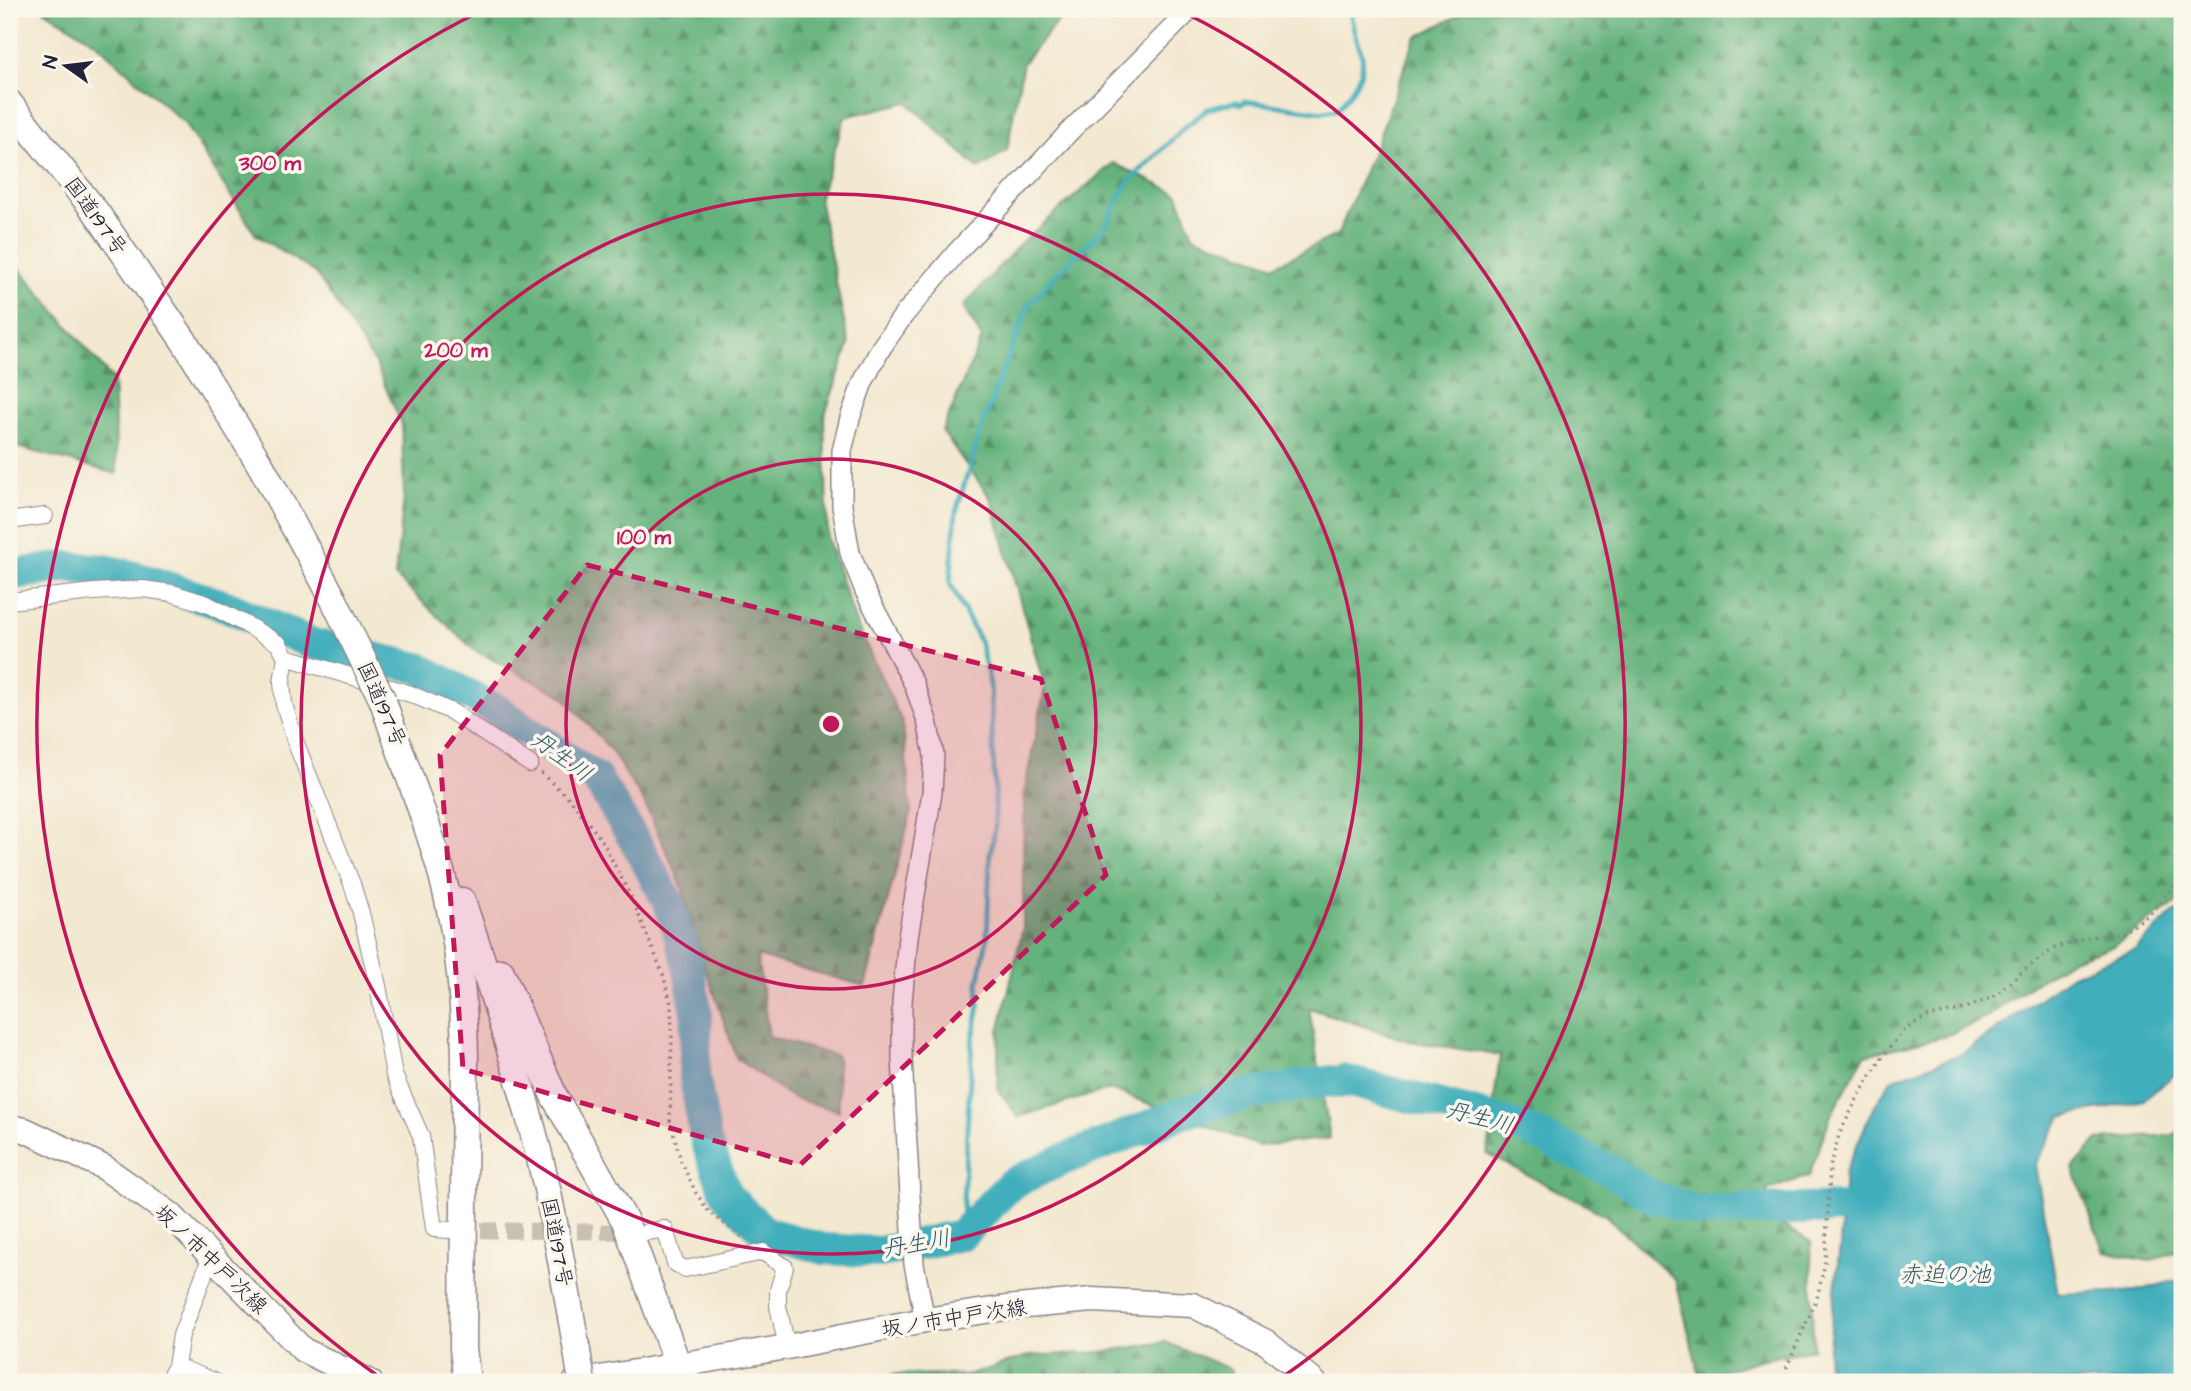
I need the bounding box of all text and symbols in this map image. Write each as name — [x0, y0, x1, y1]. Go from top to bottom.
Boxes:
north arrow — [32, 32, 102, 102]
text: N — [36, 53, 66, 71]
text: 300 m — [238, 149, 302, 178]
street label: 国道197号 — [57, 171, 134, 261]
text: 200 m — [423, 336, 488, 365]
text: 100 m — [617, 523, 672, 552]
street label: 国道197号 — [350, 657, 413, 751]
centre of rings — [819, 712, 843, 736]
water label: 丹生川 — [524, 724, 599, 790]
water label: 丹生川 — [1442, 1094, 1517, 1142]
street label: 国道197号 — [534, 1195, 579, 1289]
street label: 坂ノ市中戸次線 — [148, 1198, 274, 1321]
water label: 丹生川 — [879, 1222, 953, 1266]
water label: 赤迫の池 — [1899, 1259, 1992, 1291]
street label: 坂ノ市中戸次線 — [879, 1293, 1029, 1344]

